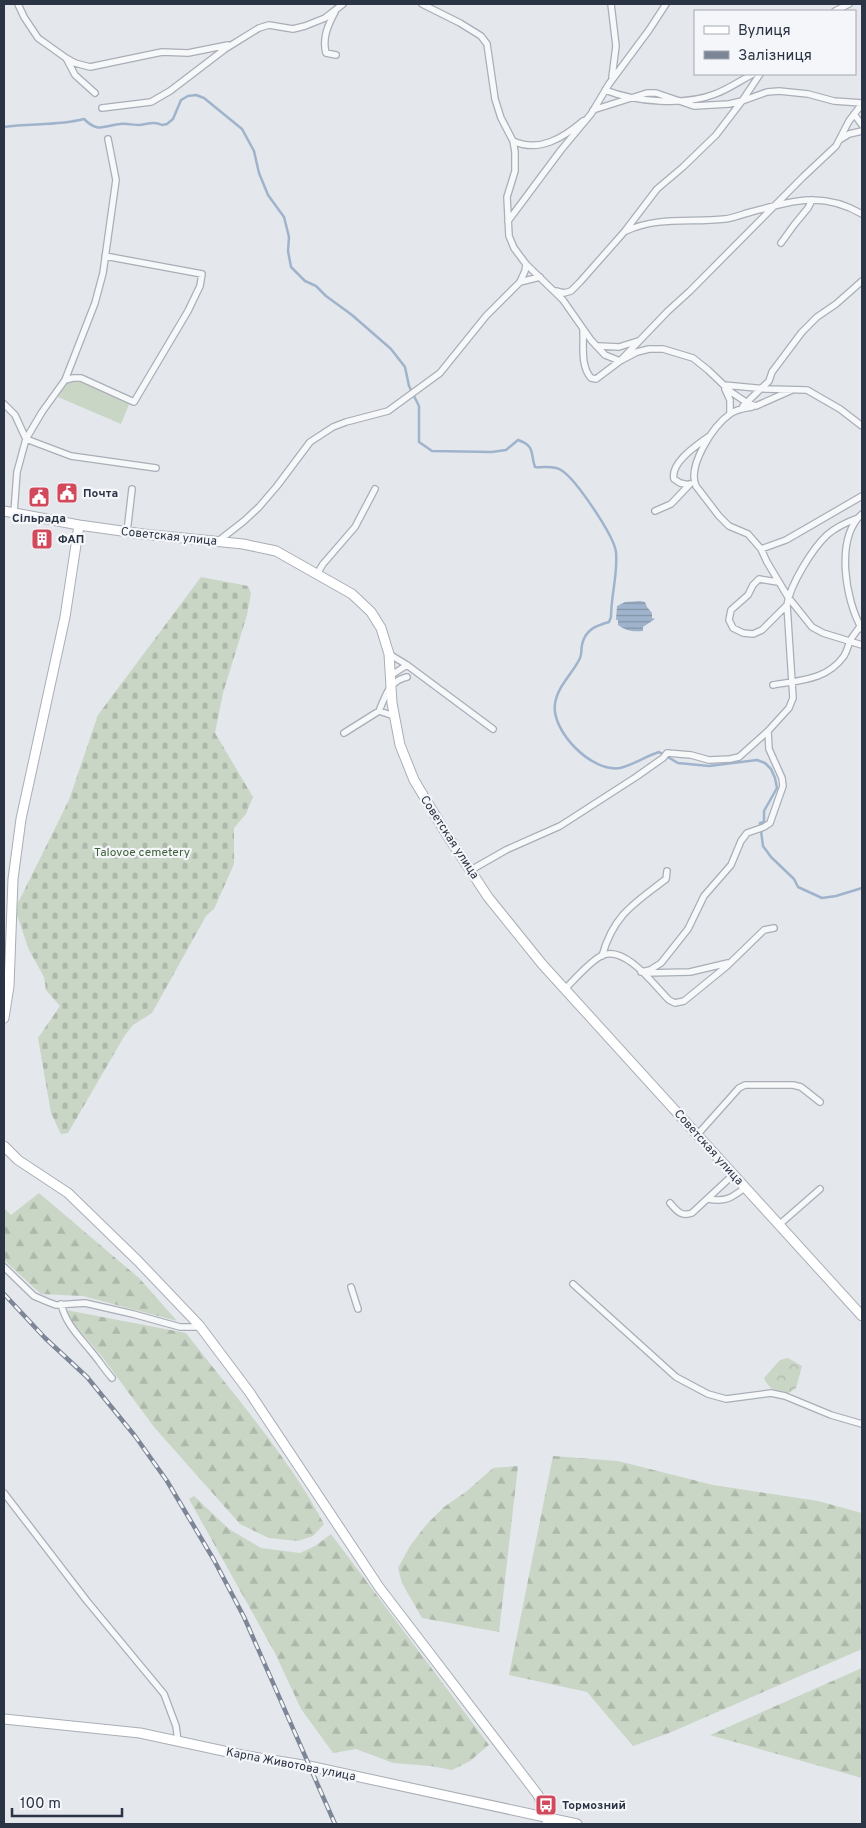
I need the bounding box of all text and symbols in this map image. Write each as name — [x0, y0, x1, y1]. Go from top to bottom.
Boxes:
legend — [694, 10, 856, 75]
text: Вулиця — [738, 22, 791, 41]
text: Залізниця — [738, 47, 812, 66]
public building icon: Почта — [55, 481, 79, 505]
public building icon: Сільрада — [27, 485, 51, 509]
place label: Почта — [83, 486, 118, 502]
place label: Сільрада — [12, 511, 66, 527]
street label: Советская улица — [120, 524, 218, 550]
building icon: ФАП — [30, 527, 54, 551]
place label: ФАП — [58, 532, 84, 548]
street label: Советская улица — [416, 793, 482, 882]
park label: Talovoe cemetery — [94, 845, 190, 861]
street label: Советская улица — [670, 1106, 747, 1189]
street label: Карпа Животова улица — [225, 1745, 357, 1785]
scale bar — [12, 1786, 122, 1818]
bus stop icon: Тормозний — [534, 1793, 558, 1817]
text: 100 m — [20, 1795, 61, 1814]
place label: Тормозний — [562, 1798, 626, 1814]

